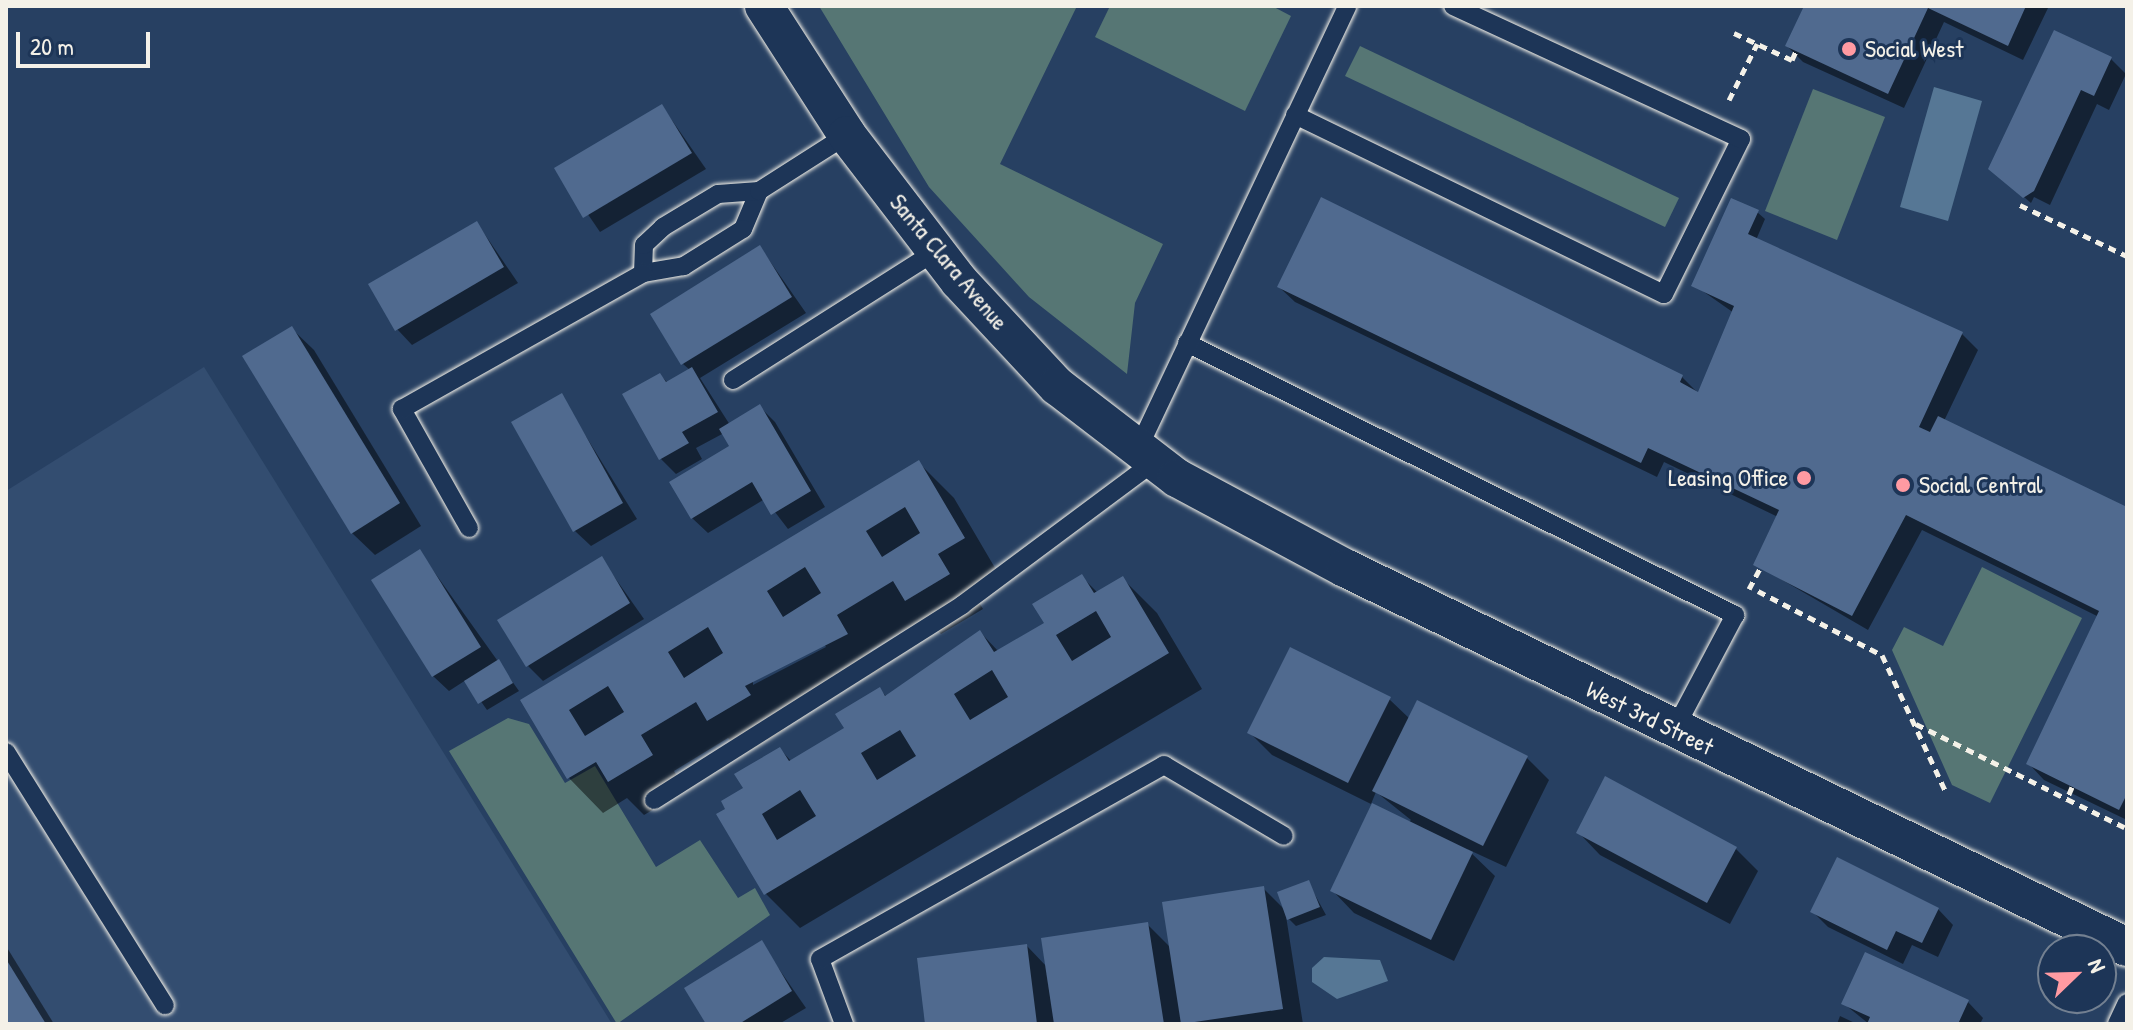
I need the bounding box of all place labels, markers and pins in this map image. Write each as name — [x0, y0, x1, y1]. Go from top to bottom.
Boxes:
place label: Social West — [1865, 35, 1964, 63]
marker: Social West — [1840, 40, 1858, 58]
place label: Leasing Office — [1668, 464, 1788, 492]
marker: Leasing Office — [1795, 469, 1813, 487]
place label: Social Central — [1919, 471, 2043, 499]
marker: Social Central — [1894, 476, 1912, 494]

